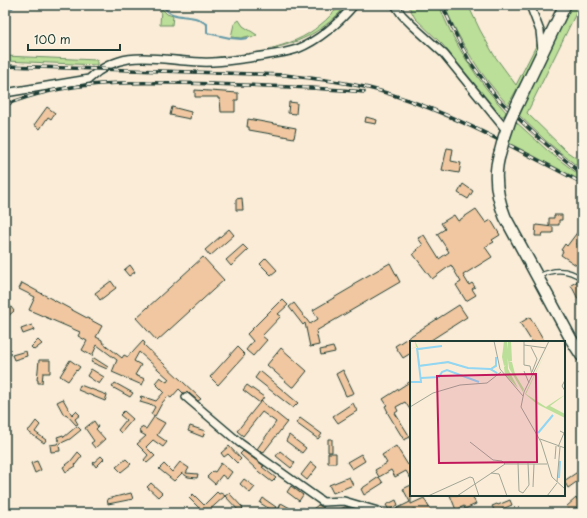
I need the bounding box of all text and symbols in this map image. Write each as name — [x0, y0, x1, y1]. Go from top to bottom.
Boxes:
scale bar — [28, 26, 120, 52]
text: 100 m — [34, 30, 71, 48]
inset map — [410, 341, 565, 496]

